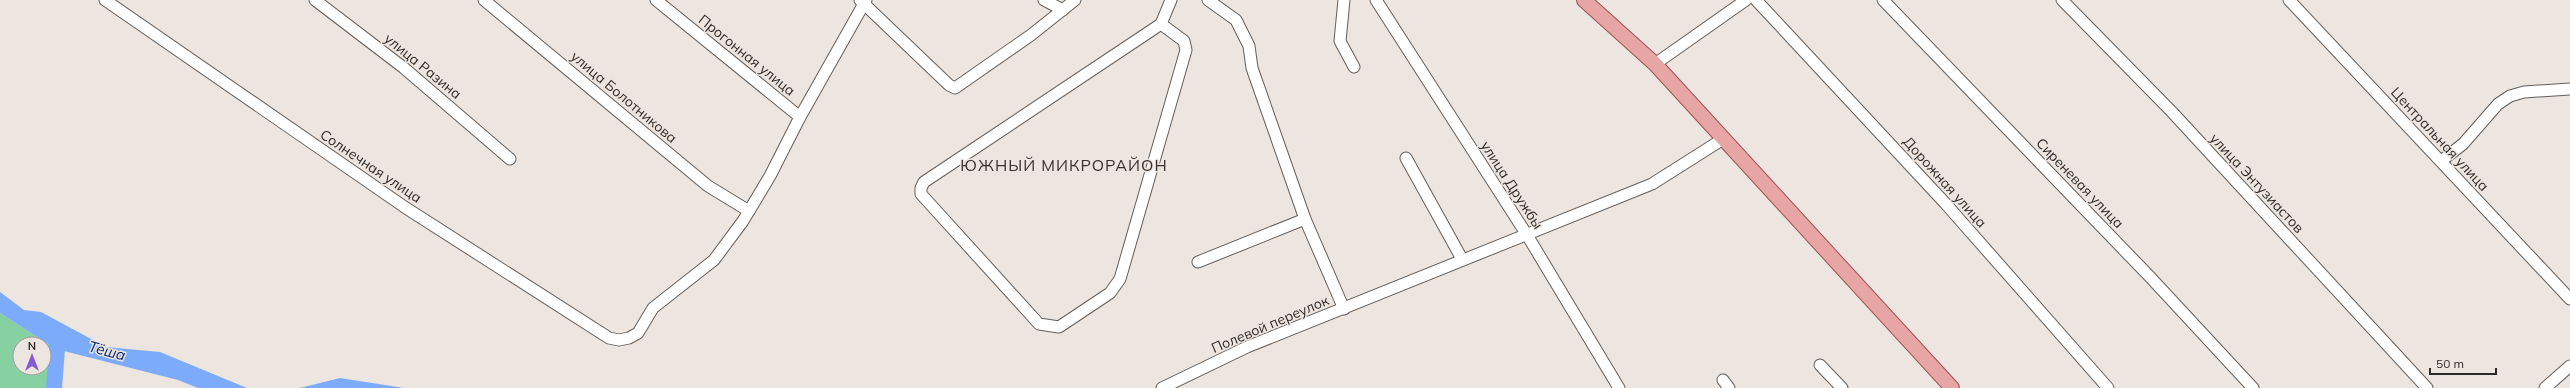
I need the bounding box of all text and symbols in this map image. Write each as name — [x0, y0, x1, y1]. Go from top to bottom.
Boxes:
street label: Прогонная улица — [695, 11, 799, 99]
street label: улица Разина — [381, 29, 465, 103]
street label: улица Болотникова — [567, 47, 681, 147]
street label: Центральная улица — [2387, 83, 2493, 195]
street label: Солнечная улица — [317, 125, 425, 207]
street label: улица Энтузиастов — [2206, 129, 2308, 237]
street label: Дорожная улица — [1899, 133, 1991, 231]
street label: Сиреневая улица — [2032, 134, 2128, 232]
street label: улица Дружбы — [1477, 138, 1547, 232]
district label: ЮЖНЫЙ МИКРОРАЙОН — [960, 155, 1168, 175]
street label: Полевой переулок — [1209, 291, 1332, 357]
north arrow — [12, 336, 52, 376]
water label: Тёша — [86, 336, 128, 365]
text: N — [28, 339, 36, 353]
scale bar — [2430, 350, 2496, 376]
text: 50 m — [2436, 356, 2464, 371]

